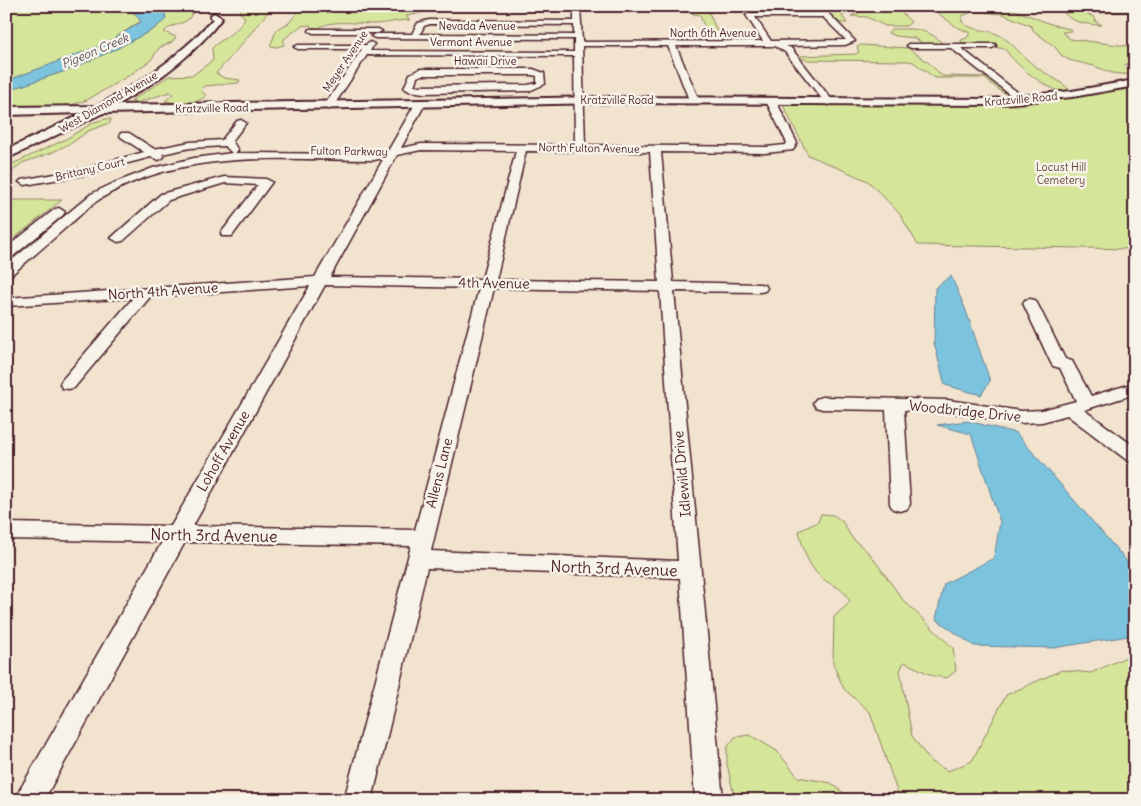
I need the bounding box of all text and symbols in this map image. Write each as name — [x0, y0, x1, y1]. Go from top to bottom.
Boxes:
street label: Nevada Avenue — [438, 19, 516, 33]
street label: North 6th Avenue — [670, 26, 756, 40]
street label: Meyer Avenue — [319, 28, 371, 94]
water label: Pigeon Creek — [59, 29, 131, 71]
street label: Vermont Avenue — [430, 35, 512, 49]
street label: Hawaii Drive — [454, 54, 516, 68]
street label: West Diamond Avenue — [56, 68, 160, 136]
street label: Kratzville Road — [984, 89, 1059, 109]
street label: Kratzville Road — [580, 93, 654, 107]
street label: Kratzville Road — [175, 100, 249, 116]
street label: North Fulton Avenue — [538, 140, 640, 156]
street label: Fulton Parkway — [310, 143, 388, 159]
street label: Brittany Court — [54, 154, 126, 184]
park label: Locust Hill Cemetery — [1036, 160, 1086, 187]
street label: 4th Avenue — [458, 273, 530, 293]
street label: North 4th Avenue — [107, 278, 219, 304]
street label: Woodbridge Drive — [908, 396, 1022, 426]
street label: Lohoff Avenue — [193, 407, 253, 495]
street label: Idlewild Drive — [669, 430, 695, 518]
street label: Allens Lane — [422, 436, 456, 510]
street label: North 3rd Avenue — [150, 524, 278, 546]
street label: North 3rd Avenue — [550, 556, 678, 580]

